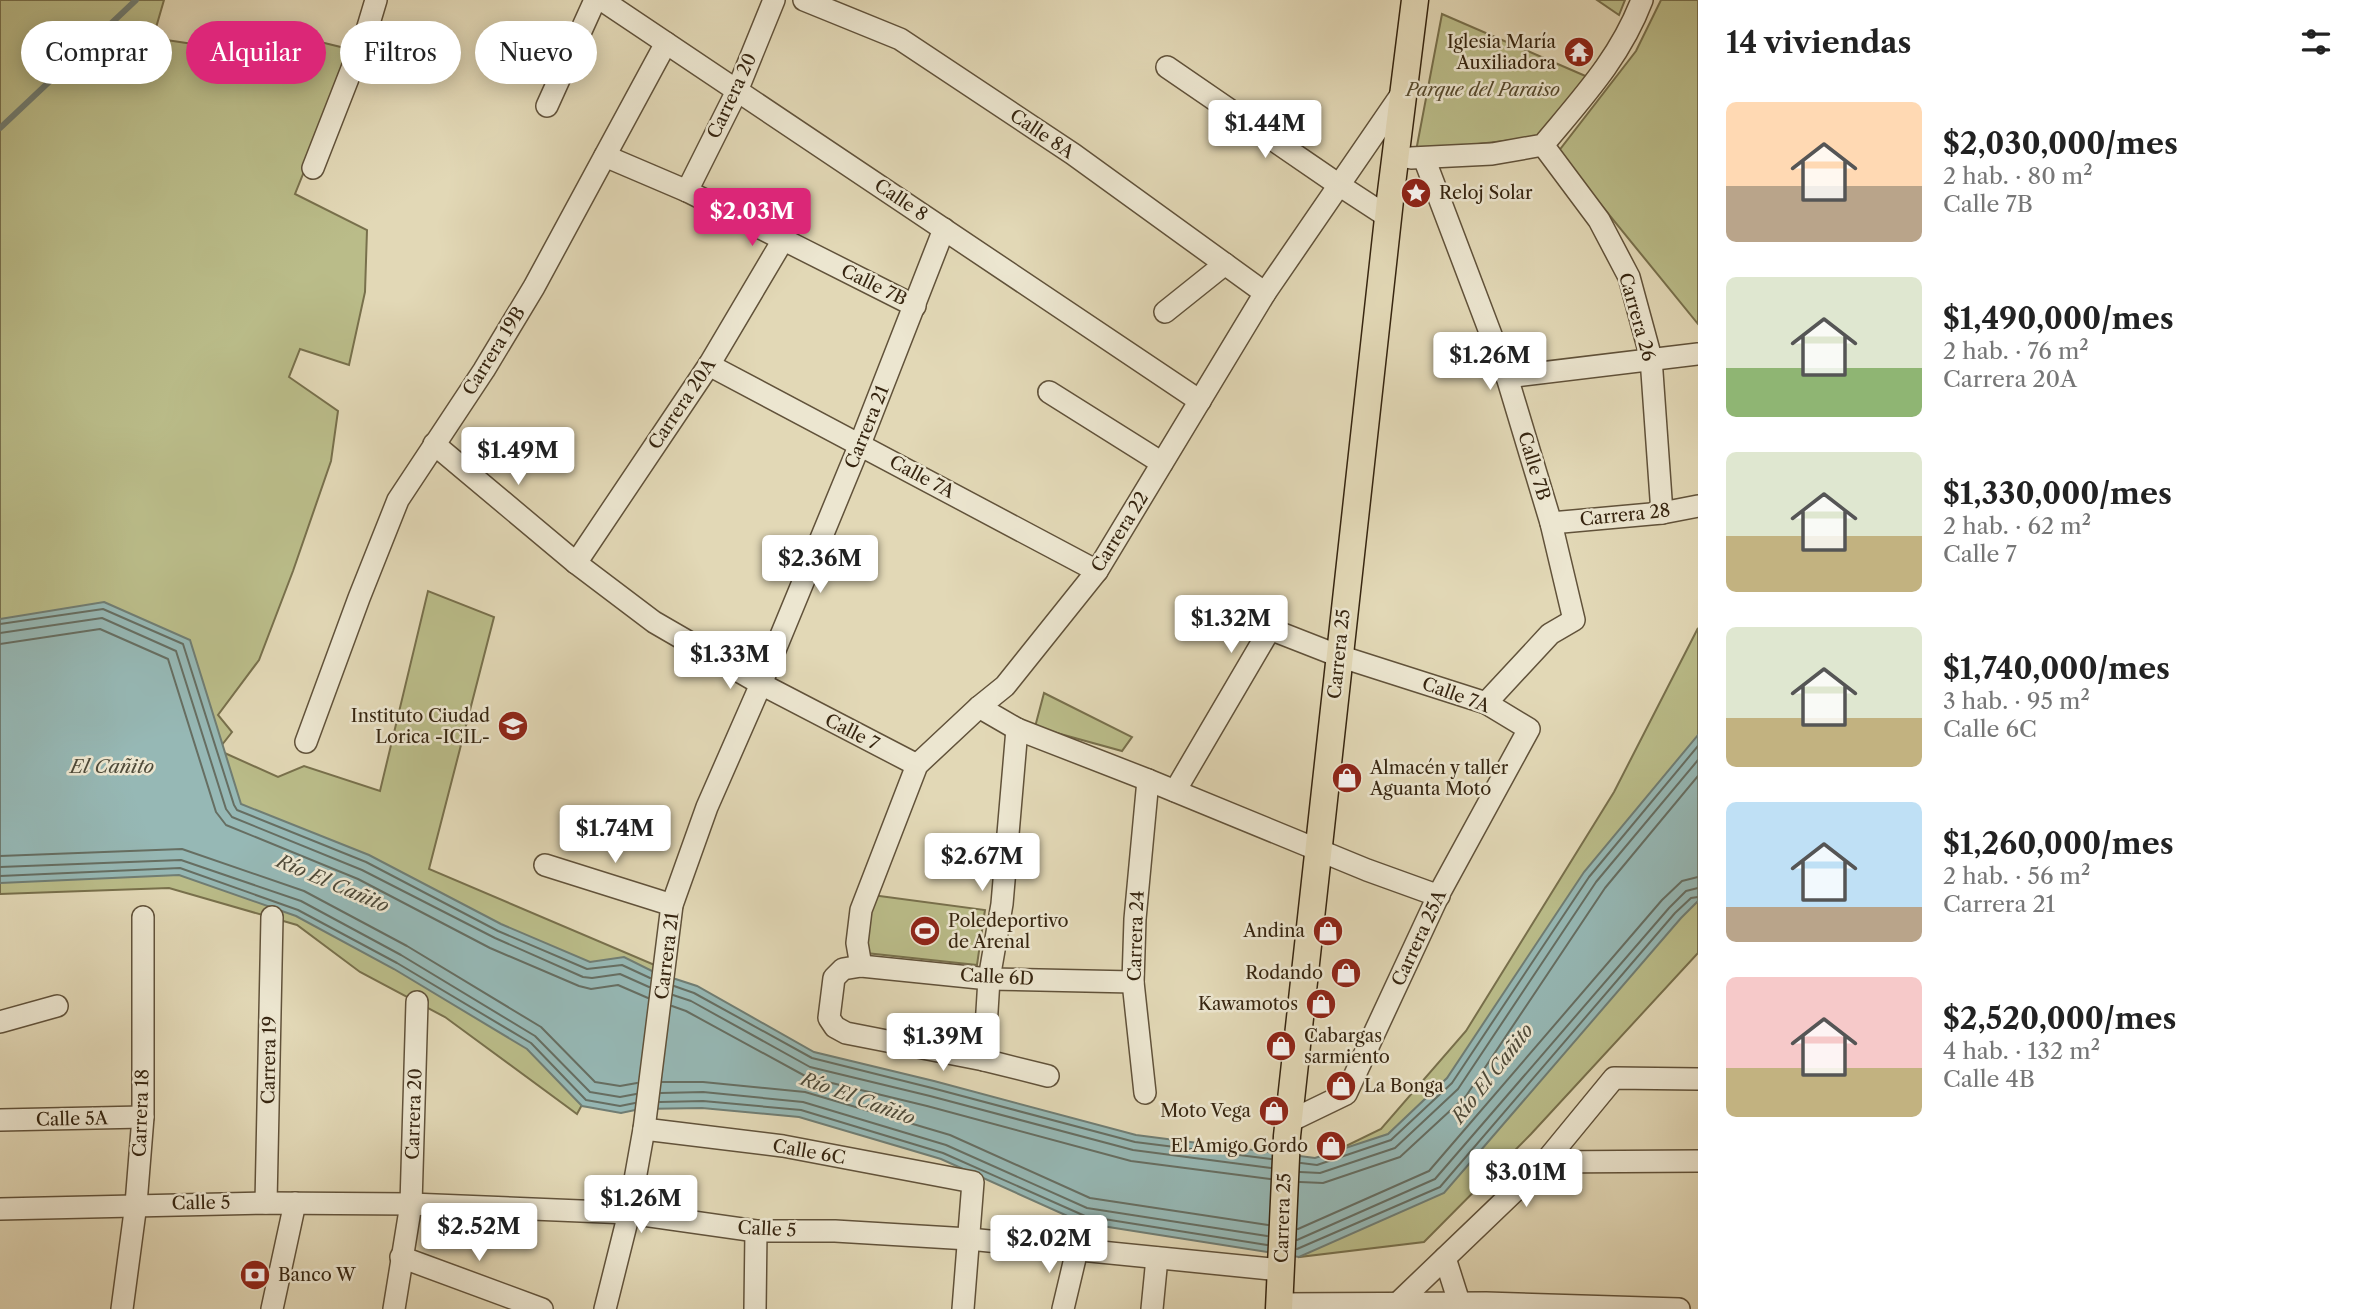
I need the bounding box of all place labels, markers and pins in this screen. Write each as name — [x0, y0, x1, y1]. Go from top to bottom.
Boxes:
place label: Iglesia María Auxiliadora — [1447, 31, 1557, 74]
temple icon: Iglesia María Auxiliadora — [1562, 35, 1596, 69]
pin: $1.44M — [1208, 100, 1322, 160]
place icon: Reloj Solar — [1399, 176, 1433, 210]
place label: Reloj Solar — [1439, 182, 1533, 204]
pin: $2.03M — [695, 188, 809, 248]
pin: $1.26M — [1433, 332, 1547, 392]
pin: $1.49M — [461, 428, 575, 487]
pin: $2.36M — [763, 536, 877, 595]
pin: $1.32M — [1174, 596, 1288, 655]
pin: $1.33M — [673, 632, 787, 691]
place label: Instituto Ciudad Lorica -ICIL- — [351, 705, 490, 748]
school or university icon: Instituto Ciudad Lorica -ICIL- — [496, 709, 530, 743]
place label: Almacén y taller Aguanta Moto — [1369, 757, 1509, 800]
shop icon: Almacén y taller Aguanta Moto — [1330, 761, 1364, 795]
pin: $1.74M — [558, 806, 672, 865]
pin: $2.67M — [925, 834, 1039, 893]
place label: Poledeportivo de Arenal — [948, 910, 1069, 953]
sports icon: Poledeportivo de Arenal — [908, 914, 942, 948]
shop icon: Andina — [1311, 914, 1345, 948]
place label: Andina — [1242, 920, 1306, 942]
shop icon: Rodando — [1329, 956, 1363, 990]
place label: Rodando — [1245, 962, 1323, 984]
shop icon: Kawamotos — [1304, 987, 1338, 1021]
place label: Kawamotos — [1198, 993, 1298, 1015]
pin: $1.39M — [886, 1014, 1000, 1073]
place label: Cabargas sarmiento — [1304, 1025, 1390, 1068]
shop icon: Cabargas sarmiento — [1264, 1029, 1298, 1063]
shop icon: La Bonga — [1324, 1069, 1358, 1103]
place label: La Bonga — [1364, 1075, 1444, 1097]
shop icon: Moto Vega — [1257, 1094, 1291, 1128]
place label: Moto Vega — [1160, 1100, 1251, 1122]
shop icon: El Amigo Gordo — [1314, 1129, 1348, 1163]
place label: El Amigo Gordo — [1170, 1135, 1308, 1157]
pin: $3.01M — [1469, 1150, 1583, 1209]
pin: $1.26M — [584, 1176, 698, 1235]
pin: $2.52M — [422, 1204, 536, 1263]
pin: $2.02M — [992, 1216, 1106, 1275]
bank icon: Banco W — [238, 1258, 272, 1292]
place label: Banco W — [278, 1264, 357, 1286]

